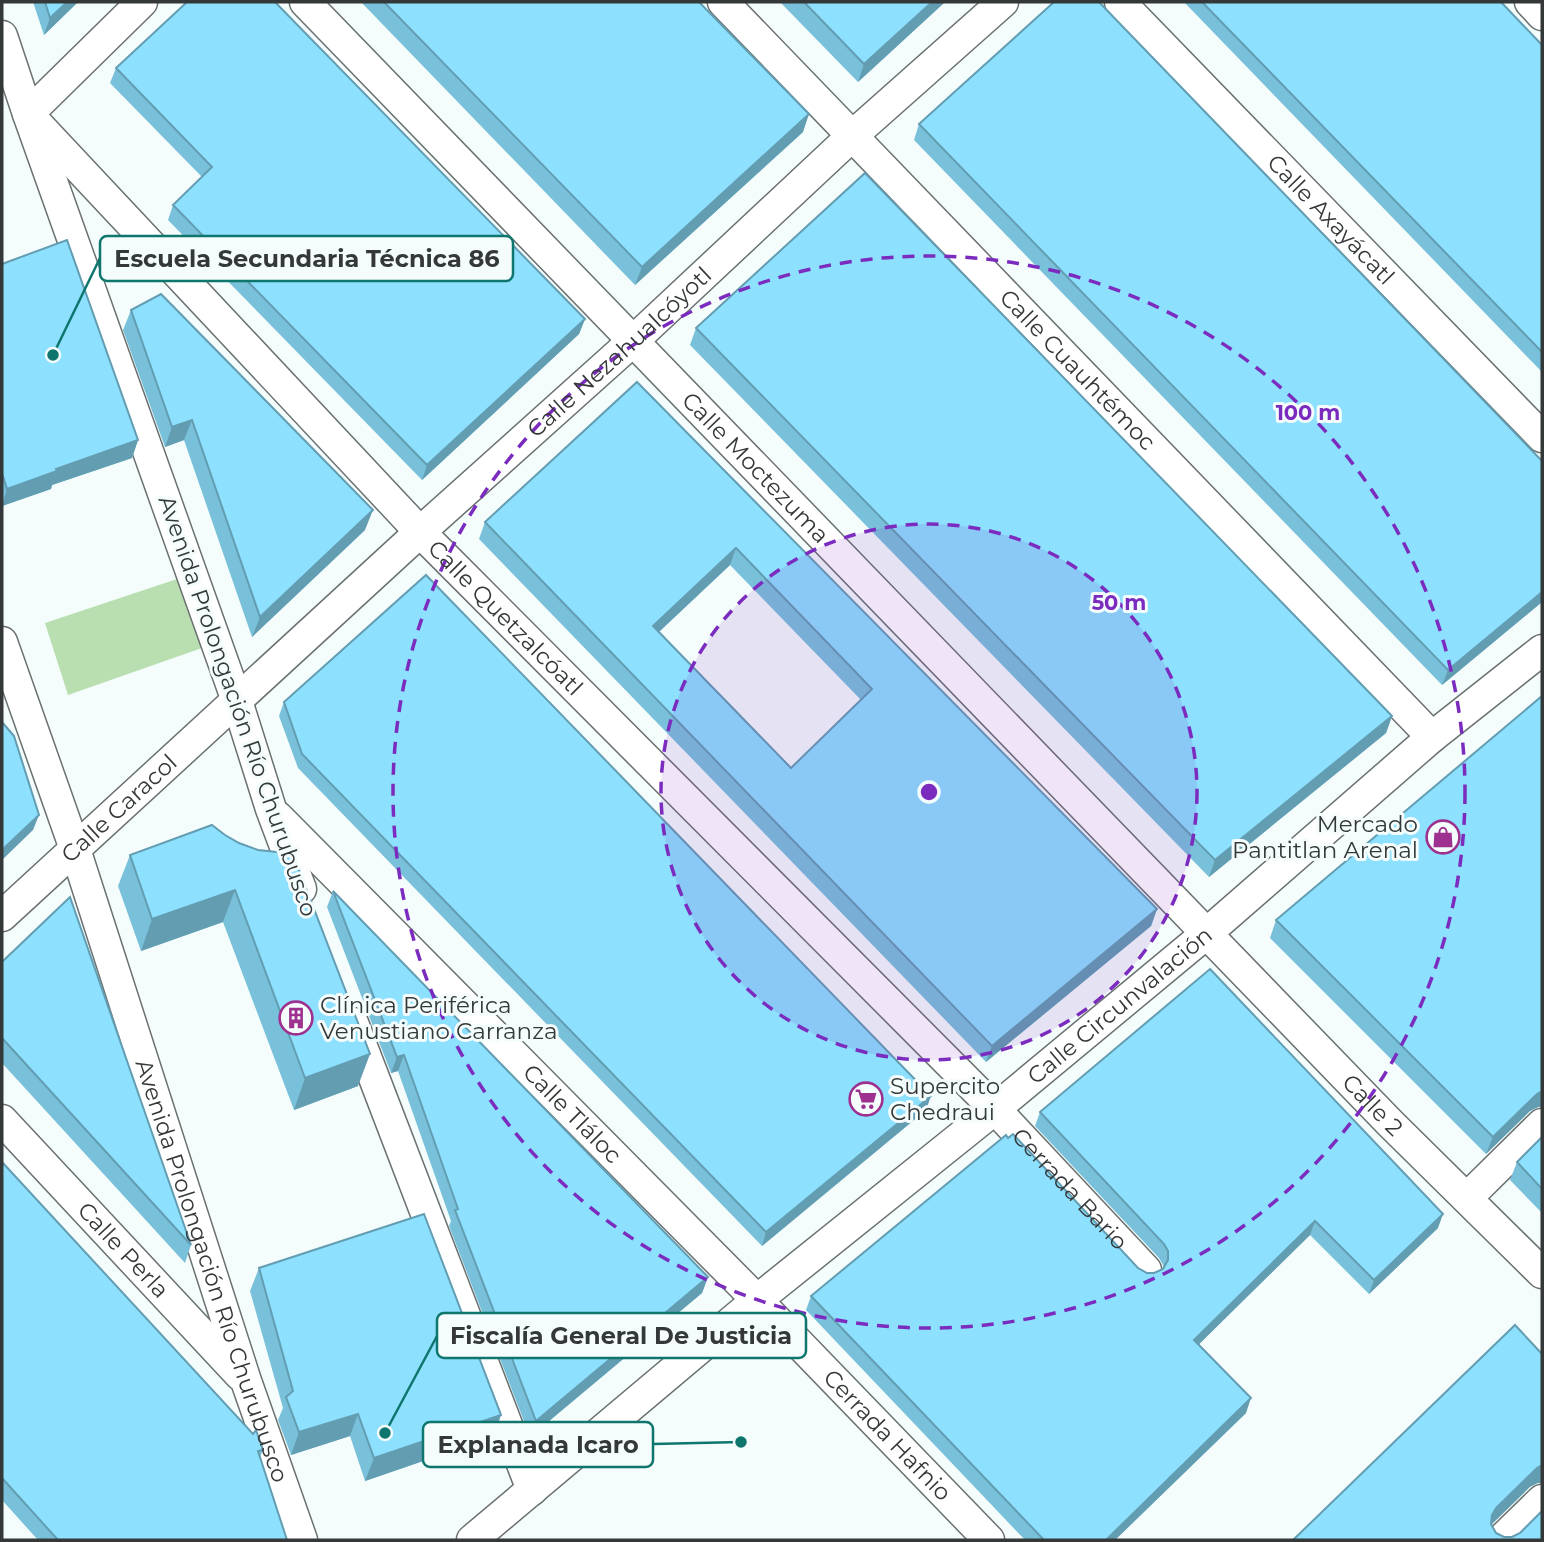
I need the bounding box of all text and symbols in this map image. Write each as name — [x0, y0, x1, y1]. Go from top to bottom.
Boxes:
street label: Calle Axayácatl — [1262, 148, 1400, 290]
callout: Escuela Secundaria Técnica 86 — [100, 236, 513, 281]
text: Escuela Secundaria Técnica 86 — [114, 244, 500, 273]
street label: Calle Nezahualcóyotl — [521, 261, 717, 443]
street label: Calle Cuauhtémoc — [994, 284, 1162, 456]
street label: Calle Moctezuma — [676, 386, 835, 549]
text: 100 m — [1276, 400, 1340, 425]
street label: Avenida Prolongación Río Churubusco — [153, 492, 323, 920]
street label: Calle Quetzalcóatl — [422, 534, 589, 701]
text: 50 m — [1092, 590, 1146, 615]
street label: Calle Caracol — [55, 748, 183, 868]
centre of rings — [917, 780, 941, 804]
place label: Mercado Pantitlan Arenal — [1232, 810, 1418, 864]
shop icon: Mercado Pantitlan Arenal — [1424, 818, 1462, 856]
street label: Calle Circunvalación — [1022, 921, 1218, 1090]
place label: Clínica Periférica Venustiano Carranza — [320, 991, 557, 1045]
building icon: Clínica Periférica Venustiano Carranza — [277, 999, 315, 1037]
street label: Avenida Prolongación Río Churubusco — [130, 1056, 295, 1486]
street label: Calle Tláloc — [517, 1058, 628, 1169]
street label: Calle 2 — [1336, 1068, 1409, 1142]
place label: Supercito Chedraui — [890, 1072, 1000, 1126]
supermarket icon: Supercito Chedraui — [847, 1080, 885, 1118]
street label: Cerrada Bario — [1006, 1122, 1134, 1256]
street label: Calle Perla — [72, 1196, 175, 1304]
callout: Fiscalía General De Justicia — [437, 1313, 806, 1358]
text: Fiscalía General De Justicia — [450, 1321, 792, 1350]
street label: Cerrada Hafnio — [818, 1363, 957, 1507]
callout: Explanada Icaro — [423, 1422, 653, 1467]
text: Explanada Icaro — [437, 1430, 639, 1459]

